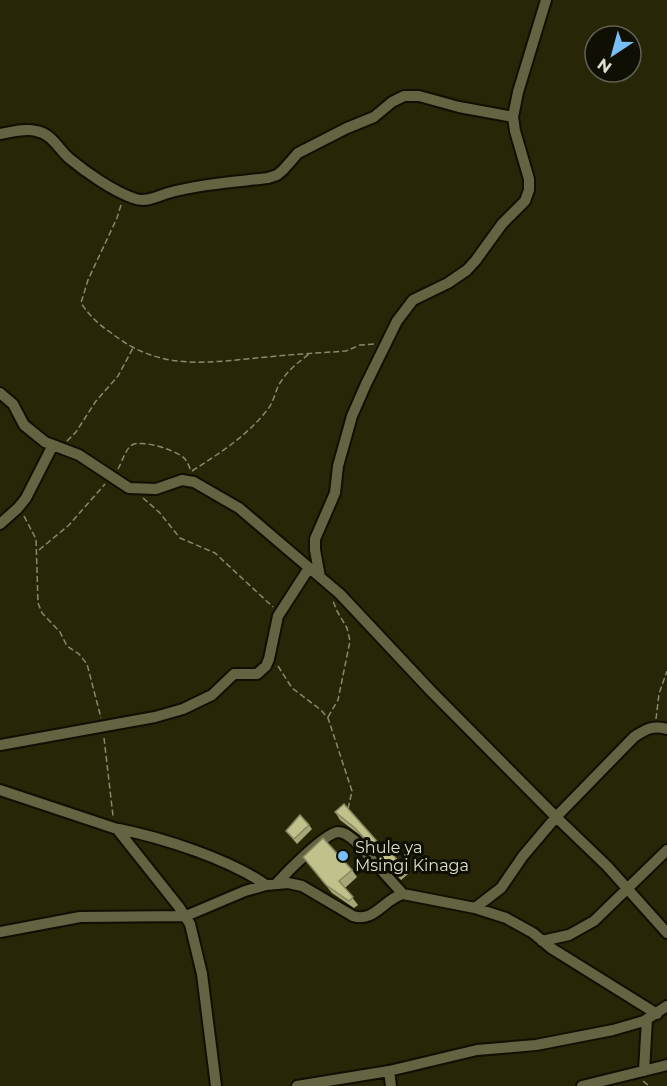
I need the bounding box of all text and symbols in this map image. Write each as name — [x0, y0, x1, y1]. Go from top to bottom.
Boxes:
north arrow — [583, 24, 643, 84]
text: N — [594, 54, 615, 77]
place label: Shule ya Msingi Kinaga — [355, 838, 469, 875]
marker: Shule ya Msingi Kinaga — [336, 849, 350, 863]

